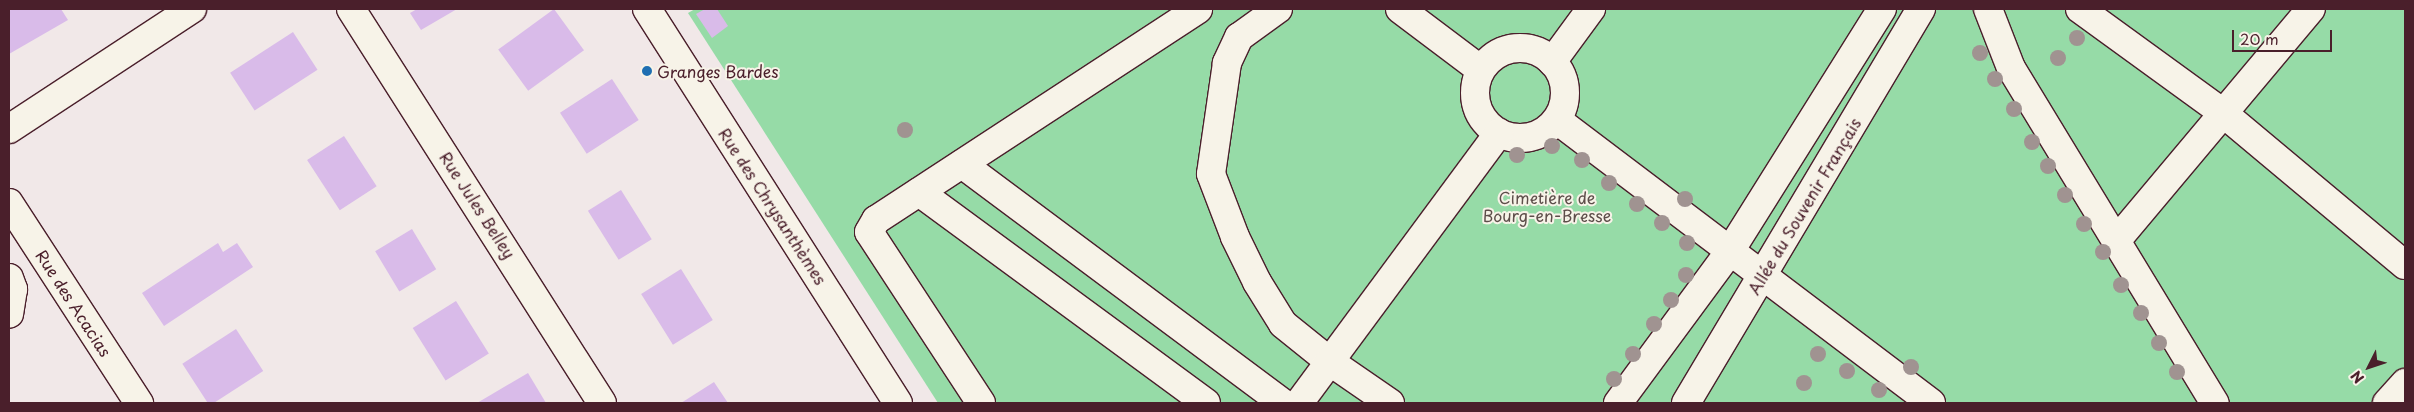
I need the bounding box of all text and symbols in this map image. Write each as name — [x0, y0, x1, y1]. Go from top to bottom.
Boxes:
scale bar — [2234, 20, 2334, 52]
text: 20 m — [2240, 27, 2279, 50]
place label: Granges Bardes — [657, 61, 779, 81]
marker: Granges Bardes — [641, 65, 653, 77]
street label: Allée du Souvenir Français — [1743, 113, 1865, 299]
street label: Rue des Chrysanthèmes — [714, 123, 832, 289]
street label: Rue Jules Belley — [436, 147, 520, 263]
park label: Cimetière de Bourg-en-Bresse — [1483, 187, 1611, 225]
street label: Rue des Acacias — [32, 245, 116, 361]
north arrow — [2344, 342, 2394, 392]
text: N — [2346, 366, 2369, 388]

